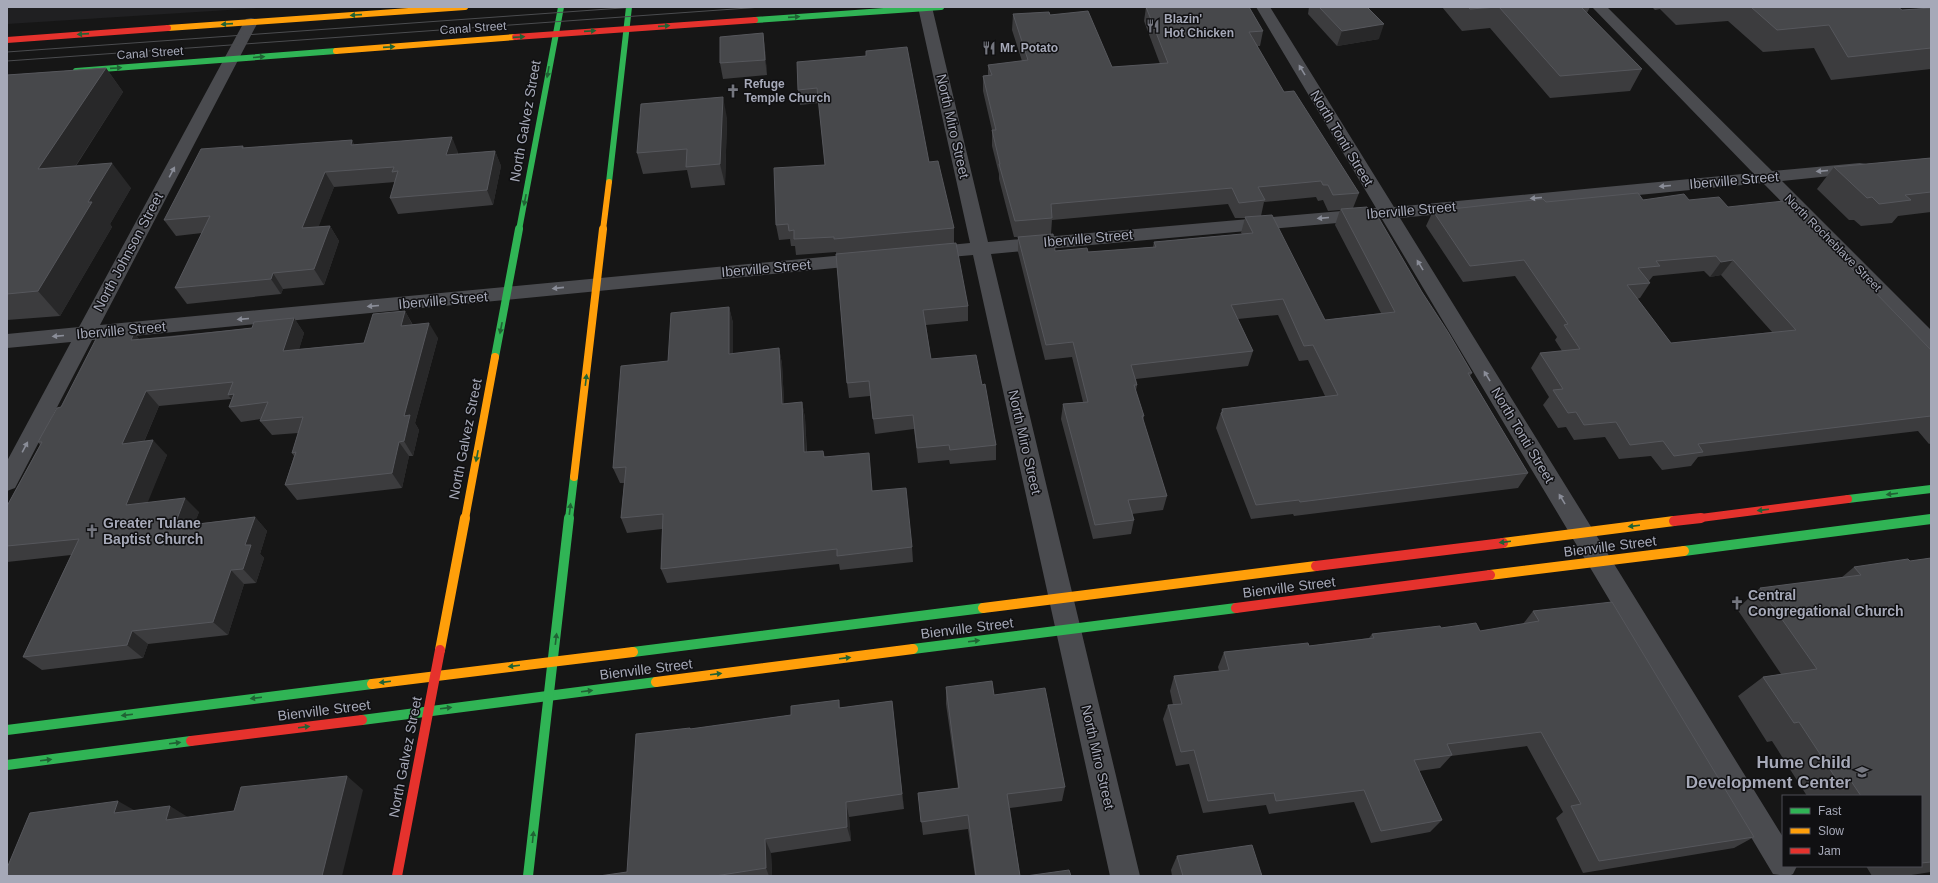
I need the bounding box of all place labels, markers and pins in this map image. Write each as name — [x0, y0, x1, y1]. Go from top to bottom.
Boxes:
place label: Blazin' Hot Chicken — [1164, 12, 1234, 40]
restaurant icon: Blazin' Hot Chicken — [1145, 18, 1161, 34]
restaurant icon: Mr. Potato — [981, 40, 997, 56]
place label: Mr. Potato — [1000, 41, 1058, 55]
place label: Refuge Temple Church — [744, 77, 830, 105]
church icon: Refuge Temple Church — [725, 83, 741, 99]
place label: Greater Tulane Baptist Church — [103, 515, 203, 547]
church icon: Greater Tulane Baptist Church — [84, 523, 100, 539]
place label: Central Congregational Church — [1748, 587, 1904, 619]
church icon: Central Congregational Church — [1729, 595, 1745, 611]
place label: Hume Child Development Center — [1686, 753, 1851, 792]
school or university icon: Hume Child Development Center — [1854, 764, 1870, 780]

